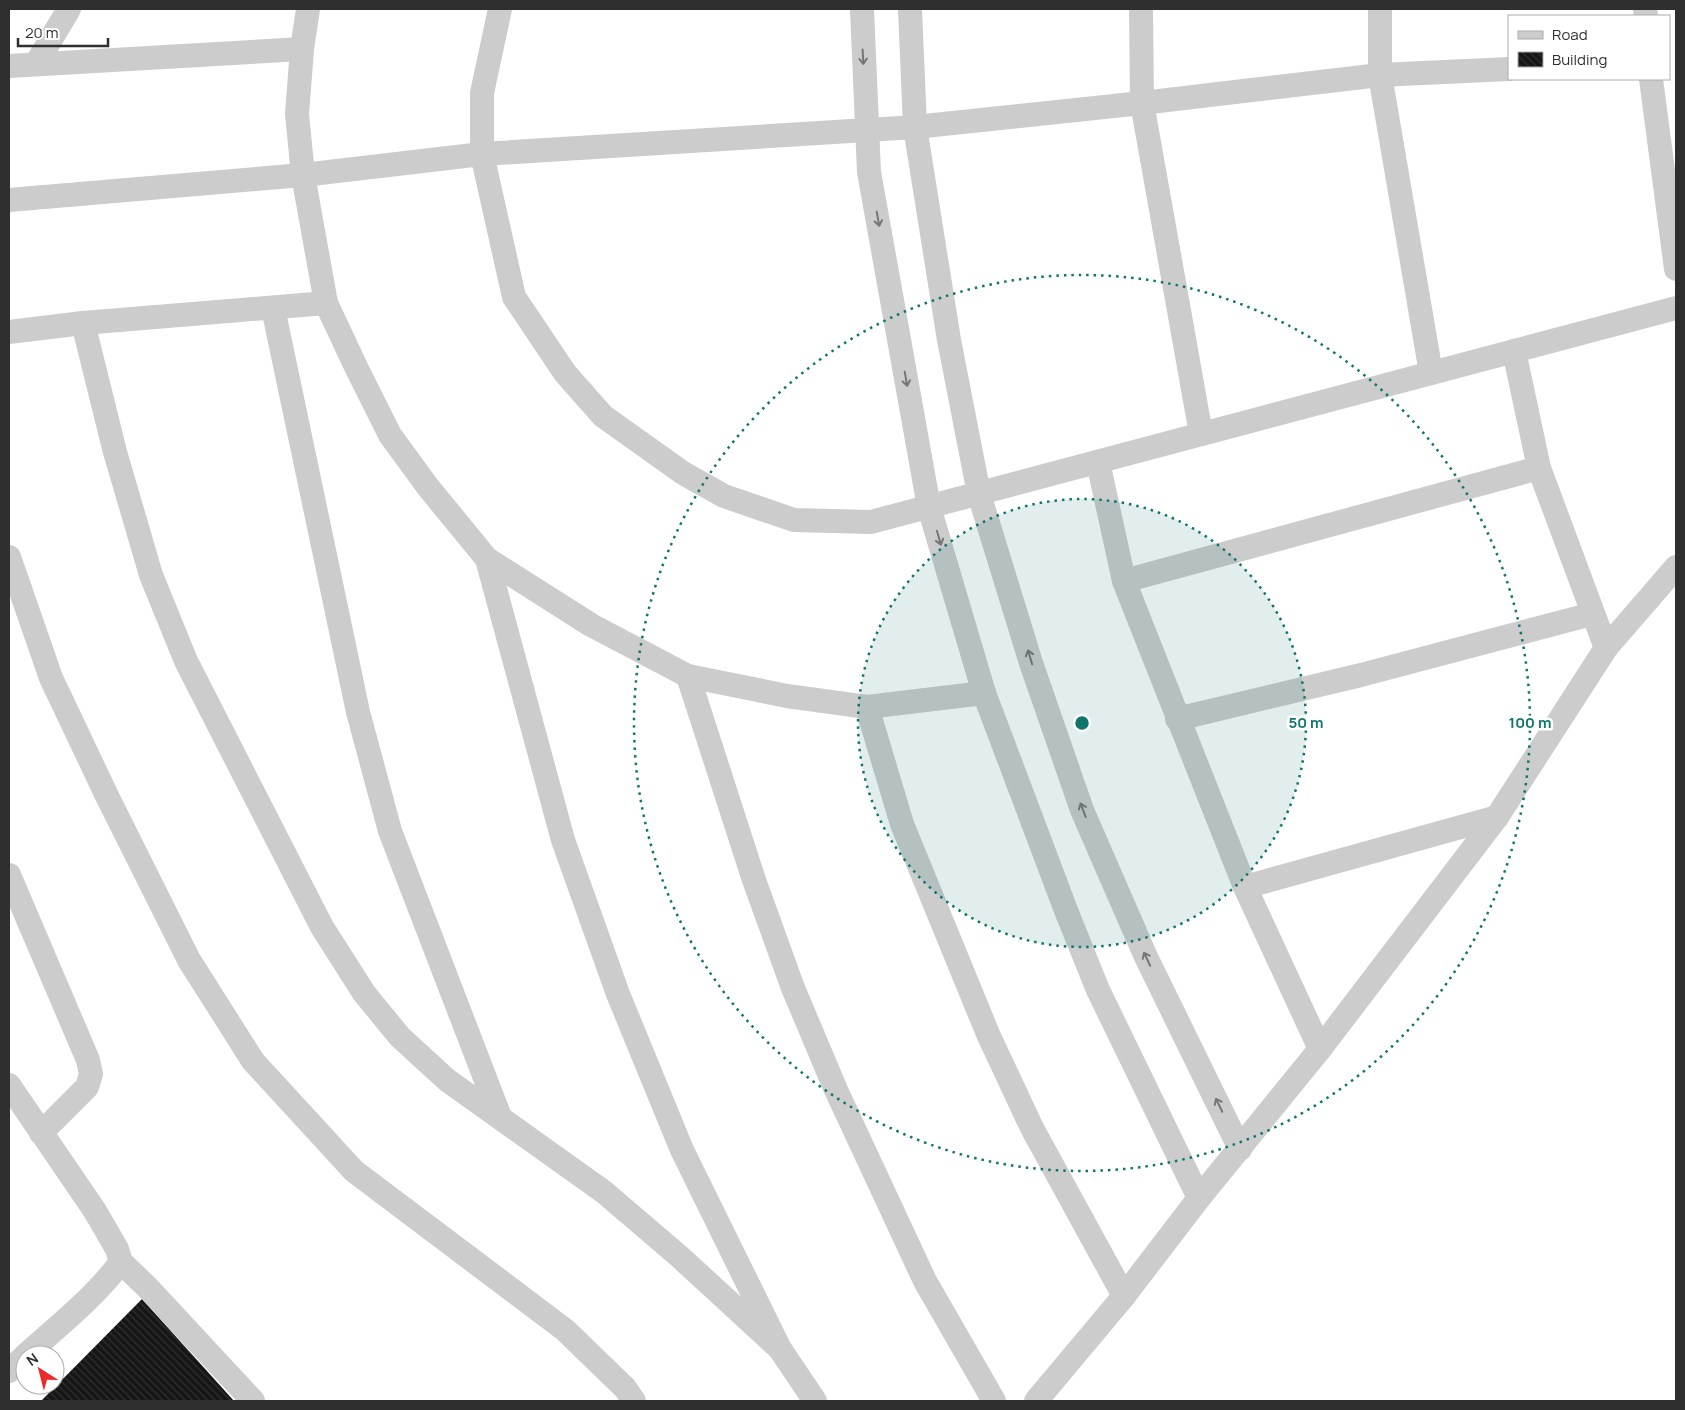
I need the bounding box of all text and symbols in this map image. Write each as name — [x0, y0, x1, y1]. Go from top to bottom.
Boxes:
scale bar — [18, 15, 108, 47]
legend — [1508, 15, 1670, 80]
text: 20 m — [25, 22, 58, 43]
text: Road — [1552, 24, 1588, 45]
one-way arrow — [859, 49, 868, 65]
text: Building — [1552, 49, 1607, 70]
one-way arrow — [873, 211, 883, 227]
one-way arrow — [902, 371, 912, 387]
one-way arrow — [934, 530, 944, 546]
one-way arrow — [1024, 649, 1034, 665]
text: 50 m — [1288, 712, 1324, 733]
text: 100 m — [1509, 712, 1551, 733]
centre of rings — [1073, 714, 1091, 732]
one-way arrow — [1078, 803, 1087, 818]
one-way arrow — [1142, 952, 1151, 967]
one-way arrow — [1213, 1098, 1223, 1113]
north arrow — [15, 1345, 65, 1395]
text: N — [22, 1348, 42, 1370]

